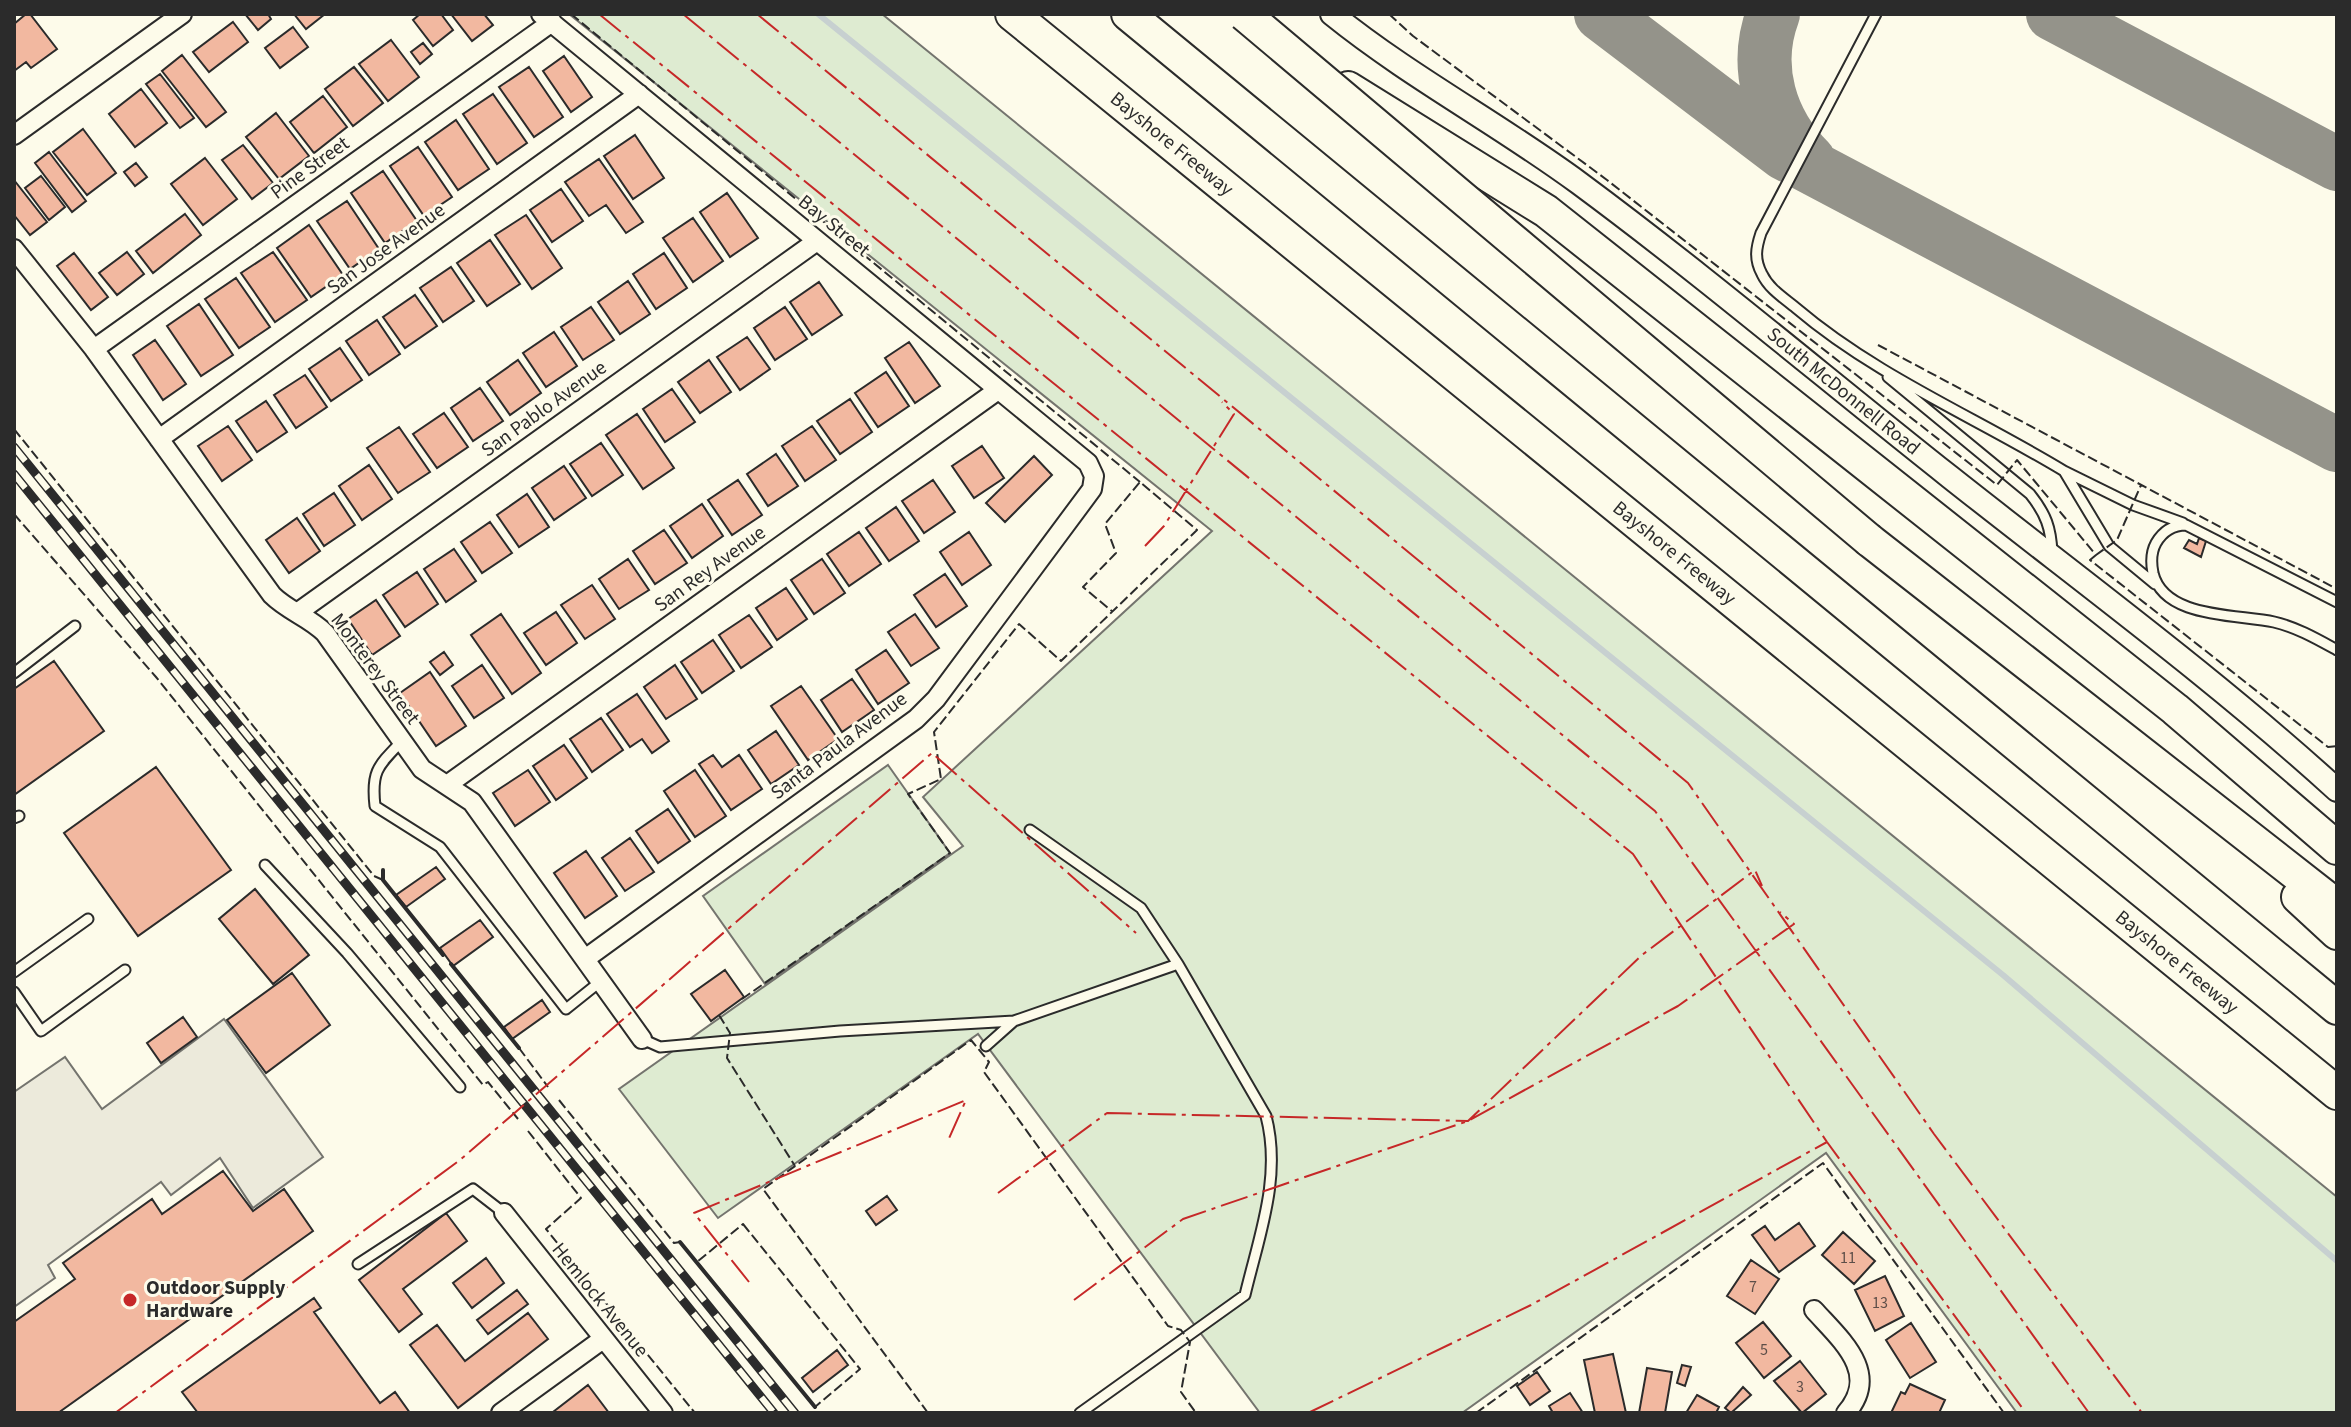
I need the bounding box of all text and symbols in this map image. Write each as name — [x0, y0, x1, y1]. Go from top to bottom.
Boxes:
street label: Bayshore Freeway — [1104, 85, 1240, 203]
street label: Pine Street — [265, 130, 355, 206]
street label: Bay Street — [792, 188, 876, 264]
street label: San Jose Avenue — [321, 196, 451, 301]
street label: South McDonnell Road — [1761, 321, 1926, 462]
street label: San Pablo Avenue — [476, 354, 613, 464]
street label: Bayshore Freeway — [1607, 494, 1742, 612]
street label: San Rey Avenue — [648, 519, 772, 619]
street label: Monterey Street — [324, 607, 426, 731]
street label: Santa Paula Avenue — [765, 685, 913, 807]
street label: Bayshore Freeway — [2109, 904, 2245, 1022]
street label: Hemlock Avenue — [545, 1237, 655, 1363]
house number: 11 — [1840, 1247, 1856, 1269]
place label: Outdoor Supply Hardware — [146, 1274, 286, 1325]
house number: 7 — [1749, 1276, 1757, 1298]
marker: Outdoor Supply Hardware — [121, 1291, 139, 1309]
house number: 13 — [1872, 1292, 1888, 1314]
house number: 5 — [1760, 1339, 1768, 1361]
house number: 3 — [1796, 1376, 1804, 1398]

